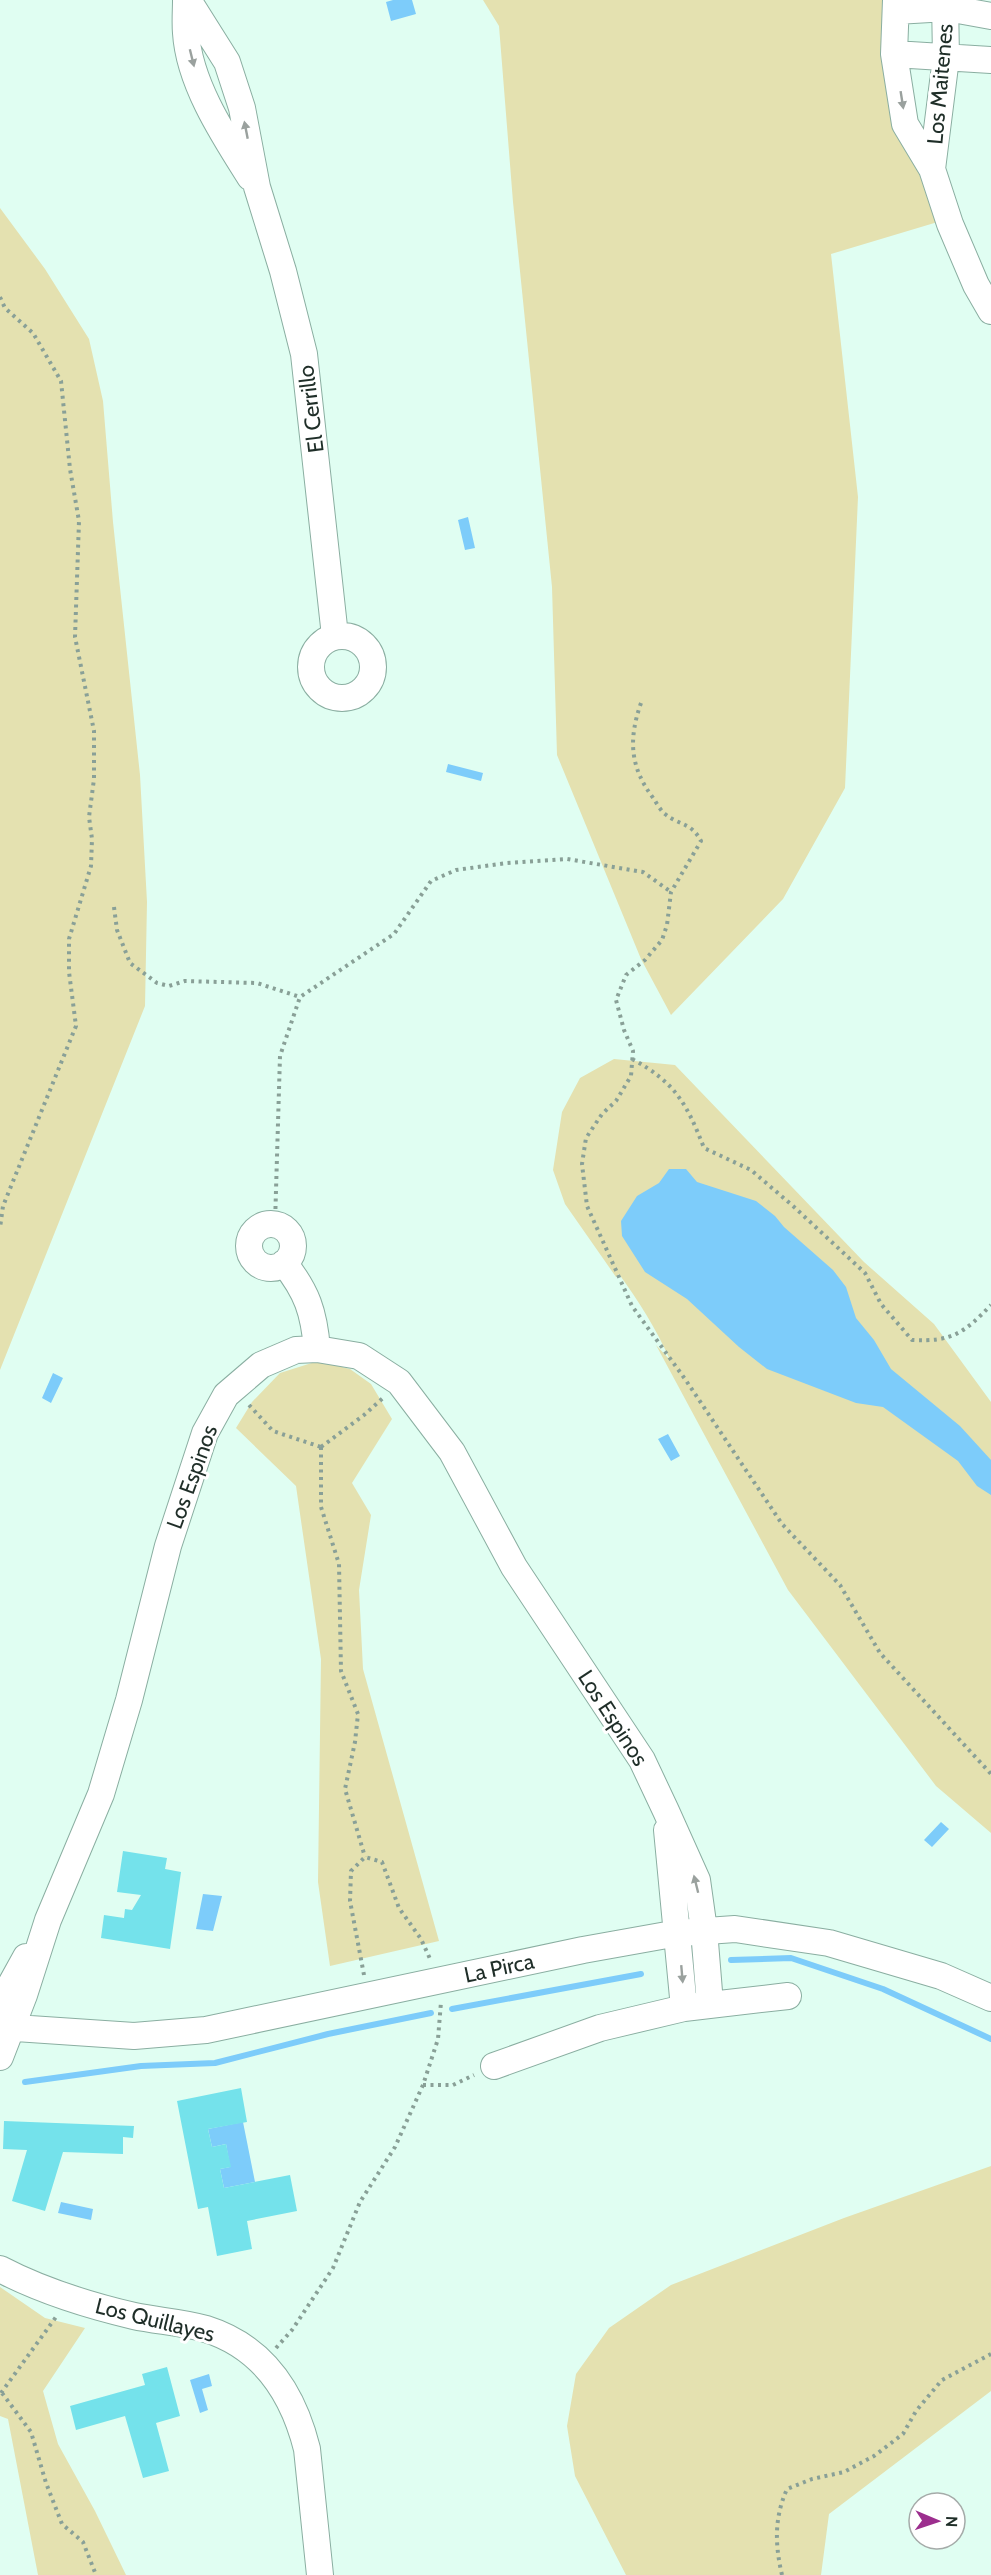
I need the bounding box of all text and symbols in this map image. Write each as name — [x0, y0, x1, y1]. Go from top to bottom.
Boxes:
street label: Los Maitenes — [921, 22, 959, 146]
one-way arrow — [187, 49, 197, 67]
one-way arrow — [897, 90, 906, 109]
one-way arrow — [241, 120, 250, 139]
street label: El Cerrillo — [292, 364, 330, 454]
street label: Los Espinos — [161, 1421, 223, 1533]
street label: Los Espinos — [572, 1665, 654, 1771]
one-way arrow — [691, 1875, 701, 1893]
street label: La Pirca — [462, 1947, 537, 1989]
one-way arrow — [677, 1965, 686, 1984]
street label: Los Quillayes — [93, 2292, 217, 2348]
north arrow — [907, 2491, 967, 2551]
text: N — [942, 2516, 961, 2527]

